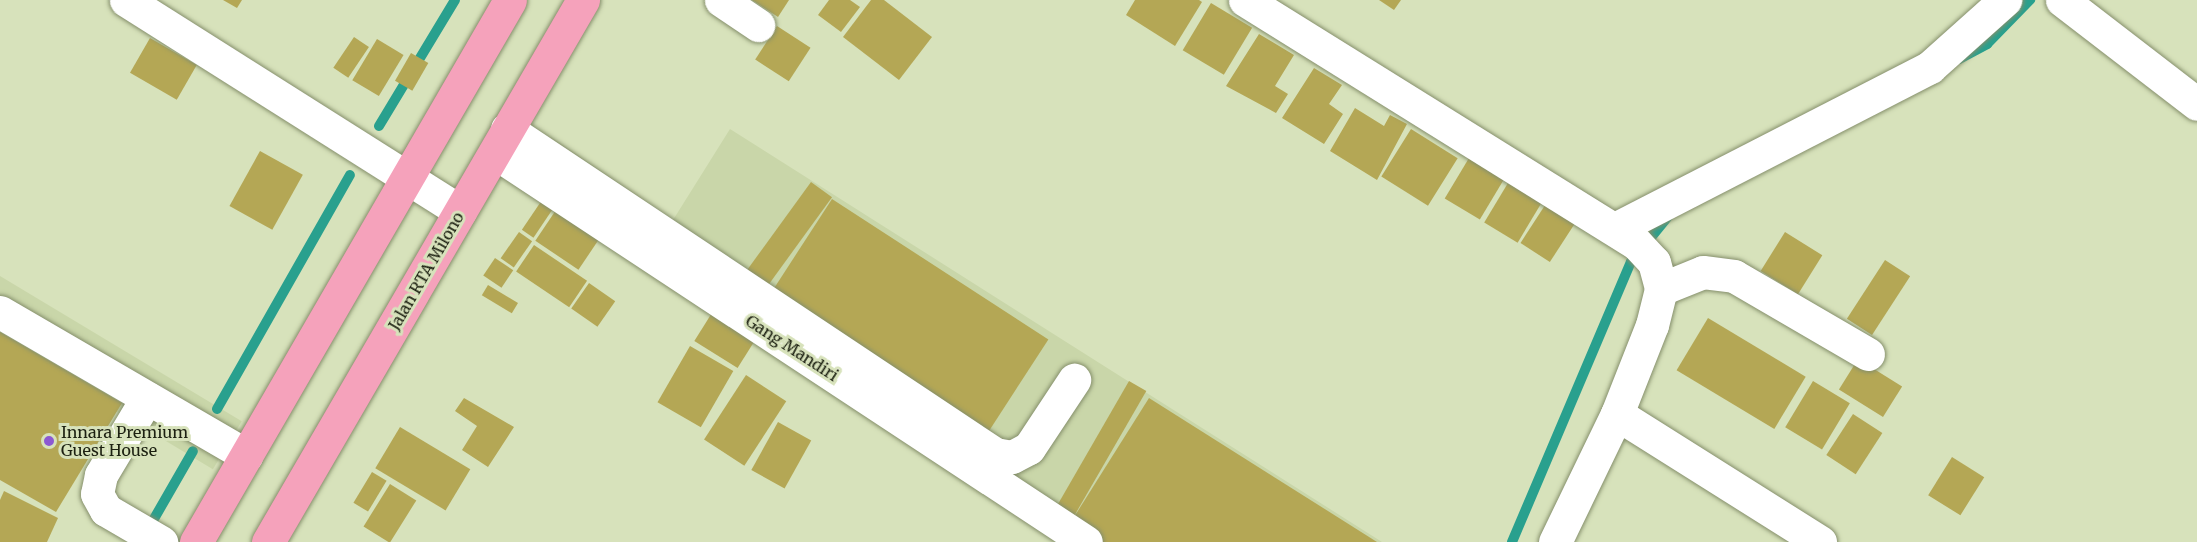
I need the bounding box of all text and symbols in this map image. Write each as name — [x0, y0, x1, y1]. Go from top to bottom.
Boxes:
street label: Jalan RTA Milono — [384, 208, 468, 334]
street label: Gang Mandiri — [742, 311, 842, 385]
place label: Innara Premium Guest House — [61, 422, 188, 460]
marker: Innara Premium Guest House — [42, 434, 56, 448]

